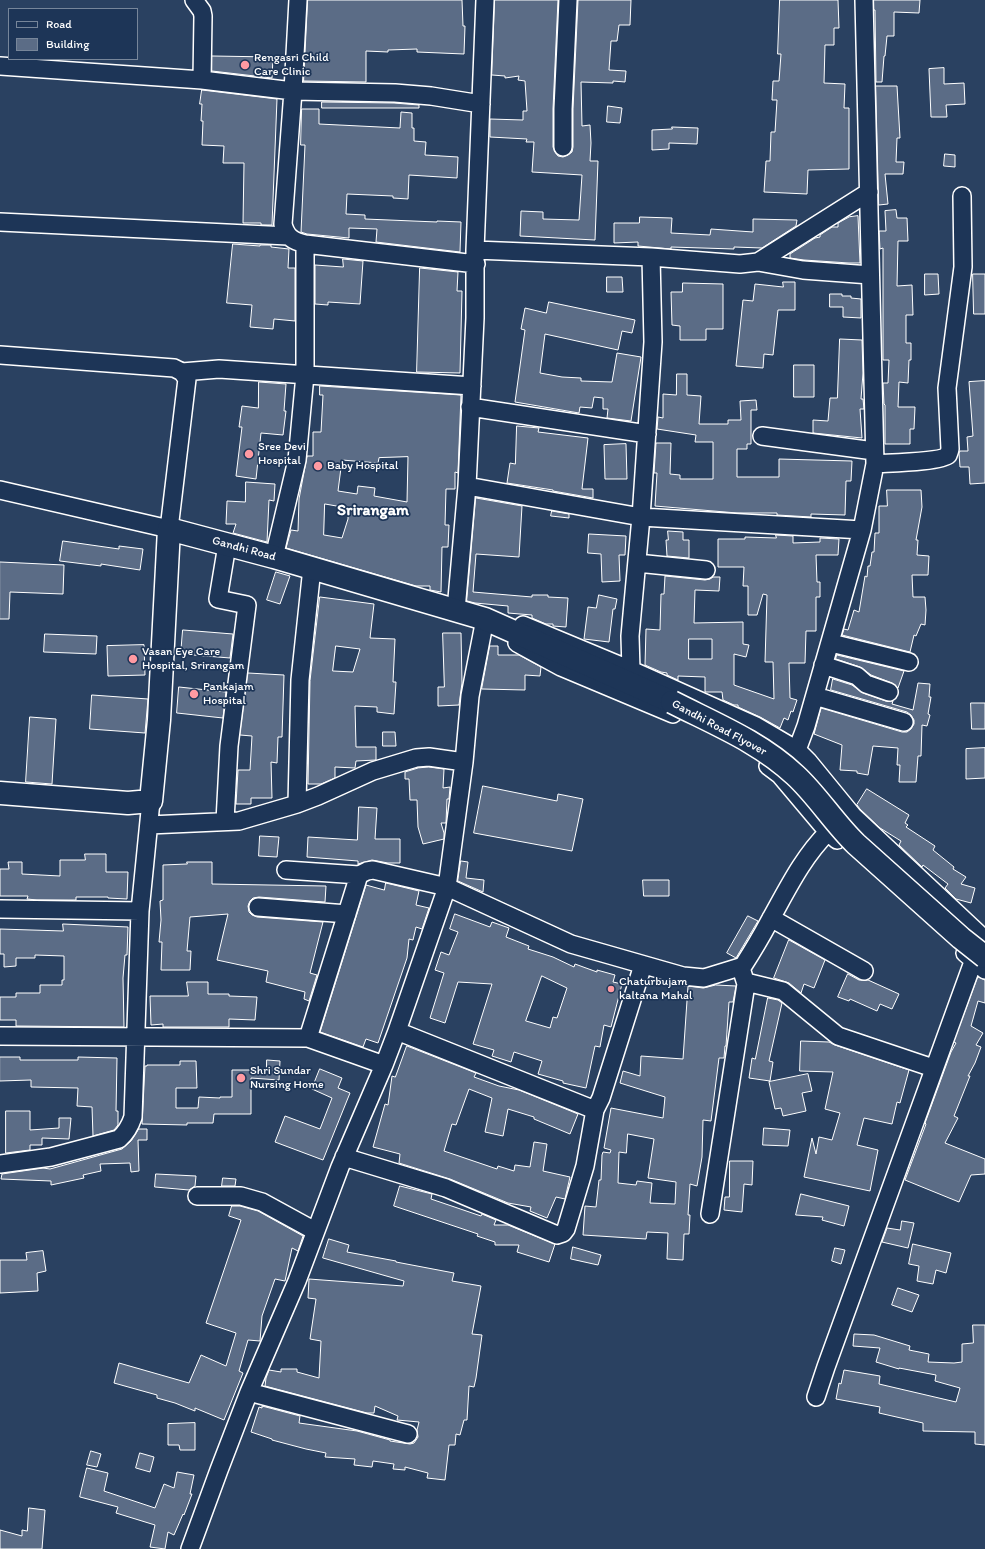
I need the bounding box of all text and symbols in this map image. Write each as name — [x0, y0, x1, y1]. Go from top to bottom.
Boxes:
legend — [8, 8, 138, 60]
text: Road — [46, 17, 72, 31]
text: Building — [46, 37, 89, 51]
place label: Rengasri Child Care Clinic — [254, 51, 329, 79]
marker: Rengasri Child Care Clinic — [239, 59, 251, 71]
place label: Sree Devi Hospital — [258, 440, 306, 468]
marker: Sree Devi Hospital — [243, 448, 255, 460]
place label: Baby Hospital — [327, 459, 398, 473]
marker: Baby Hospital — [312, 460, 324, 472]
district label: Srirangam — [337, 501, 409, 521]
street label: Gandhi Road — [210, 534, 278, 564]
place label: Vasan Eye Care Hospital, Srirangam — [142, 645, 244, 673]
marker: Vasan Eye Care Hospital, Srirangam — [127, 653, 139, 665]
place label: Pankajam Hospital — [203, 680, 254, 708]
marker: Pankajam Hospital — [188, 688, 200, 700]
street label: Gandhi Road Flyover — [669, 697, 769, 759]
place label: Chaturbujam kaltana Mahal — [619, 975, 692, 1003]
marker: Chaturbujam kaltana Mahal — [606, 984, 616, 994]
place label: Shri Sundar Nursing Home — [250, 1064, 324, 1092]
marker: Shri Sundar Nursing Home — [235, 1072, 247, 1084]

